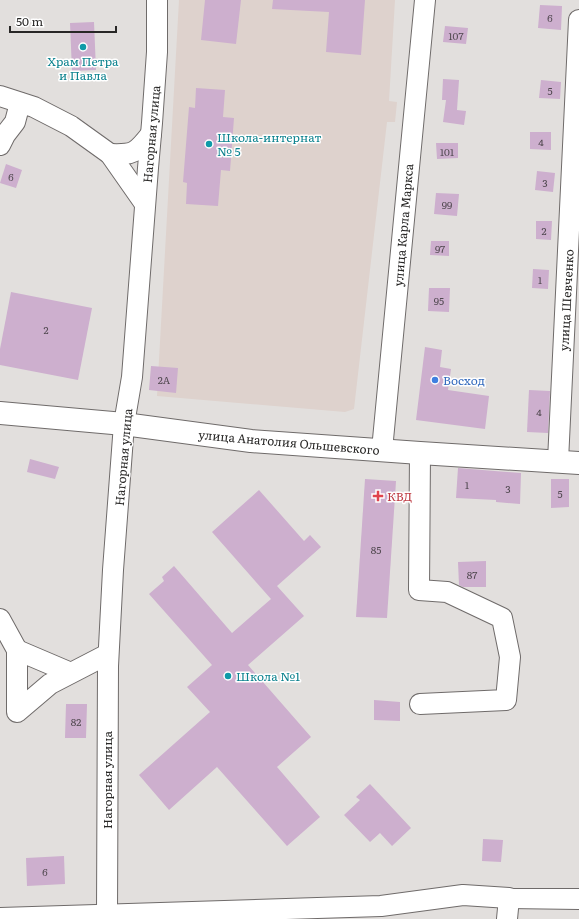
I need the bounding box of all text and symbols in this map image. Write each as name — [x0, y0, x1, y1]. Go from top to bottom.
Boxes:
scale bar — [10, 8, 116, 34]
house number: 6 — [547, 10, 553, 25]
text: 50 m — [16, 12, 43, 30]
house number: 107 — [449, 28, 463, 43]
marker: Храм Петра и Павла — [78, 42, 88, 52]
place label: Храм Петра и Павла — [47, 52, 119, 84]
house number: 5 — [547, 83, 553, 98]
street label: Нагорная улица — [138, 84, 164, 184]
place label: Школа-интернат № 5 — [217, 128, 321, 160]
house number: 4 — [538, 134, 544, 149]
marker: Школа-интернат № 5 — [204, 139, 214, 149]
house number: 101 — [440, 144, 454, 159]
street label: улица Карла Маркса — [389, 162, 417, 287]
house number: 6 — [8, 169, 14, 184]
house number: 3 — [542, 175, 548, 190]
house number: 99 — [442, 197, 452, 212]
house number: 2 — [541, 223, 547, 238]
house number: 97 — [435, 241, 445, 256]
street label: улица Шевченко — [554, 249, 578, 351]
house number: 1 — [538, 272, 542, 287]
house number: 95 — [434, 293, 444, 308]
house number: 2 — [43, 322, 49, 337]
place label: Восход — [443, 371, 485, 389]
house number: 2А — [158, 372, 171, 387]
marker: Восход — [430, 375, 440, 385]
house number: 4 — [536, 404, 542, 419]
street label: Нагорная улица — [110, 407, 136, 507]
street label: улица Анатолия Ольшевского — [198, 425, 380, 459]
house number: 1 — [465, 477, 469, 492]
house number: 3 — [505, 481, 511, 496]
house number: 5 — [557, 486, 563, 501]
place label: КВД — [387, 487, 413, 505]
marker: КВД — [372, 490, 384, 502]
house number: 85 — [371, 542, 381, 557]
house number: 87 — [467, 567, 477, 582]
place label: Школа №1 — [236, 667, 300, 685]
marker: Школа №1 — [223, 671, 233, 681]
house number: 82 — [71, 714, 81, 729]
street label: Нагорная улица — [98, 731, 116, 829]
house number: 6 — [42, 864, 48, 879]

